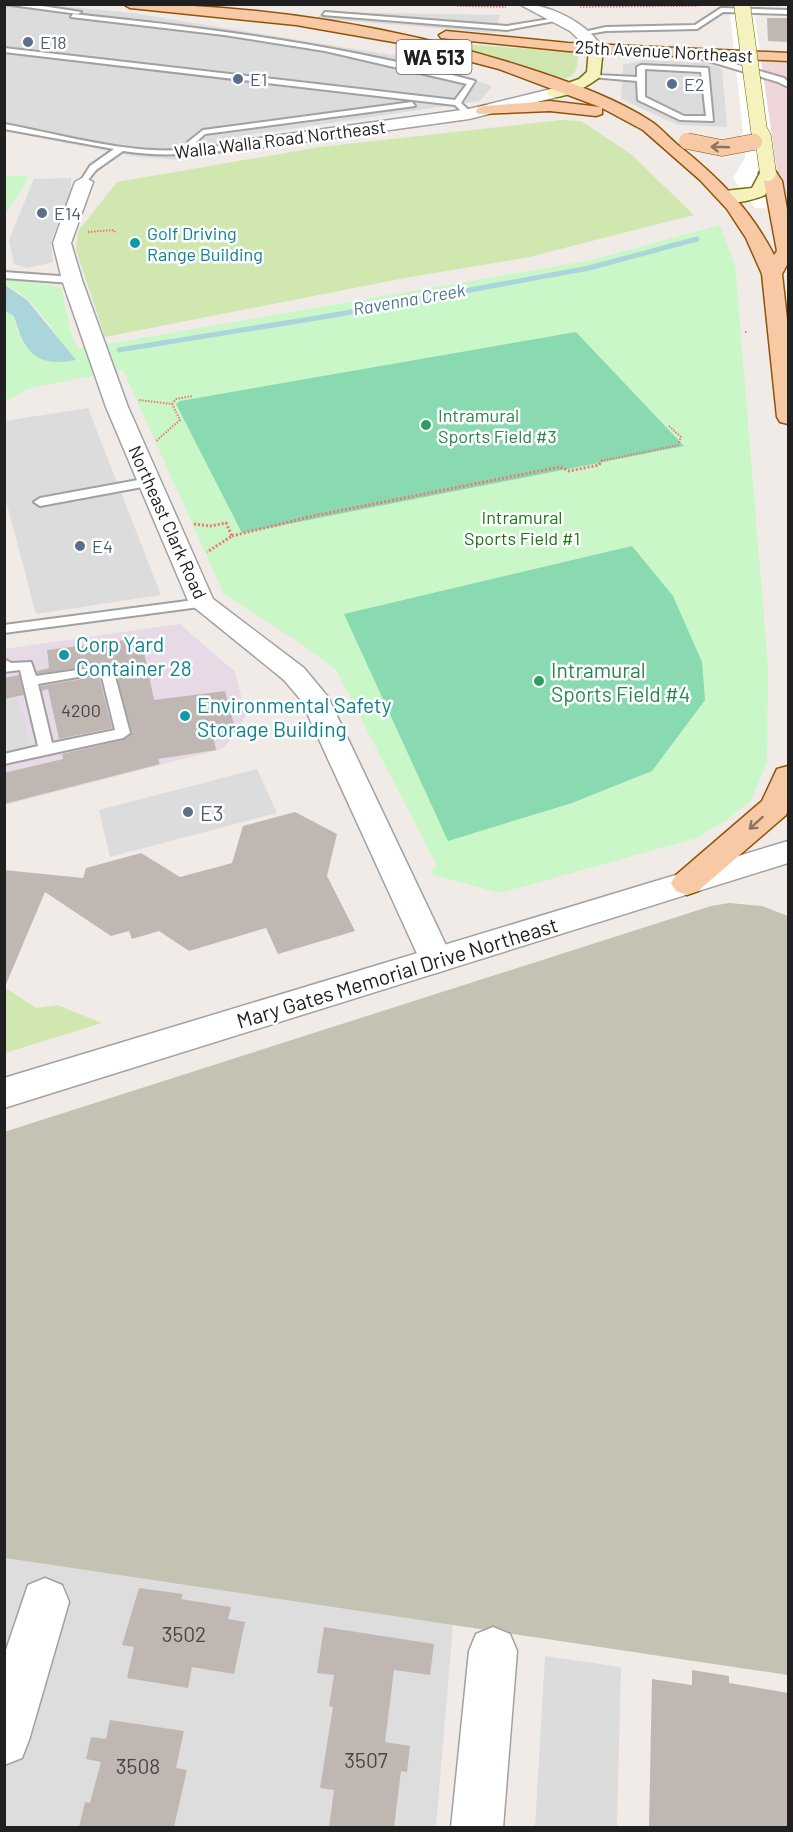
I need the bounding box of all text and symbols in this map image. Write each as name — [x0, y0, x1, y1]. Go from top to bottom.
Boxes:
place label: E18 — [40, 31, 67, 53]
marker: E18 — [21, 35, 35, 49]
street label: 25th Avenue Northeast — [574, 35, 754, 67]
road number: WA 513 — [396, 40, 472, 74]
place label: E1 — [250, 68, 267, 90]
marker: E1 — [231, 72, 245, 86]
place label: E2 — [684, 73, 705, 95]
marker: E2 — [665, 77, 679, 91]
street label: Walla Walla Road Northeast — [173, 115, 387, 163]
one-way arrow — [711, 141, 731, 153]
place label: E14 — [54, 202, 81, 224]
marker: E14 — [35, 206, 49, 220]
place label: Golf Driving Range Building — [147, 222, 263, 265]
marker: Golf Driving Range Building — [128, 236, 142, 250]
water label: Ravenna Creek — [351, 278, 467, 320]
place label: Intramural Sports Field #3 — [438, 404, 557, 447]
marker: Intramural Sports Field #3 — [419, 418, 433, 432]
street label: Northeast Clark Road — [124, 442, 212, 602]
park label: Intramural Sports Field #1 — [464, 506, 580, 549]
place label: E4 — [92, 535, 113, 557]
marker: E4 — [73, 539, 87, 553]
place label: Corp Yard Container 28 — [76, 631, 192, 680]
marker: Corp Yard Container 28 — [57, 648, 71, 662]
place label: Intramural Sports Field #4 — [551, 657, 690, 706]
marker: Intramural Sports Field #4 — [532, 674, 546, 688]
place label: Environmental Safety Storage Building — [197, 692, 392, 741]
house number: 4200 — [61, 699, 101, 721]
marker: Environmental Safety Storage Building — [178, 709, 192, 723]
place label: E3 — [200, 800, 224, 825]
marker: E3 — [181, 805, 195, 819]
one-way arrow — [749, 816, 764, 830]
street label: Mary Gates Memorial Drive Northeast — [233, 911, 561, 1033]
house number: 3502 — [162, 1621, 206, 1646]
house number: 3507 — [344, 1747, 388, 1772]
house number: 3508 — [116, 1753, 160, 1778]

